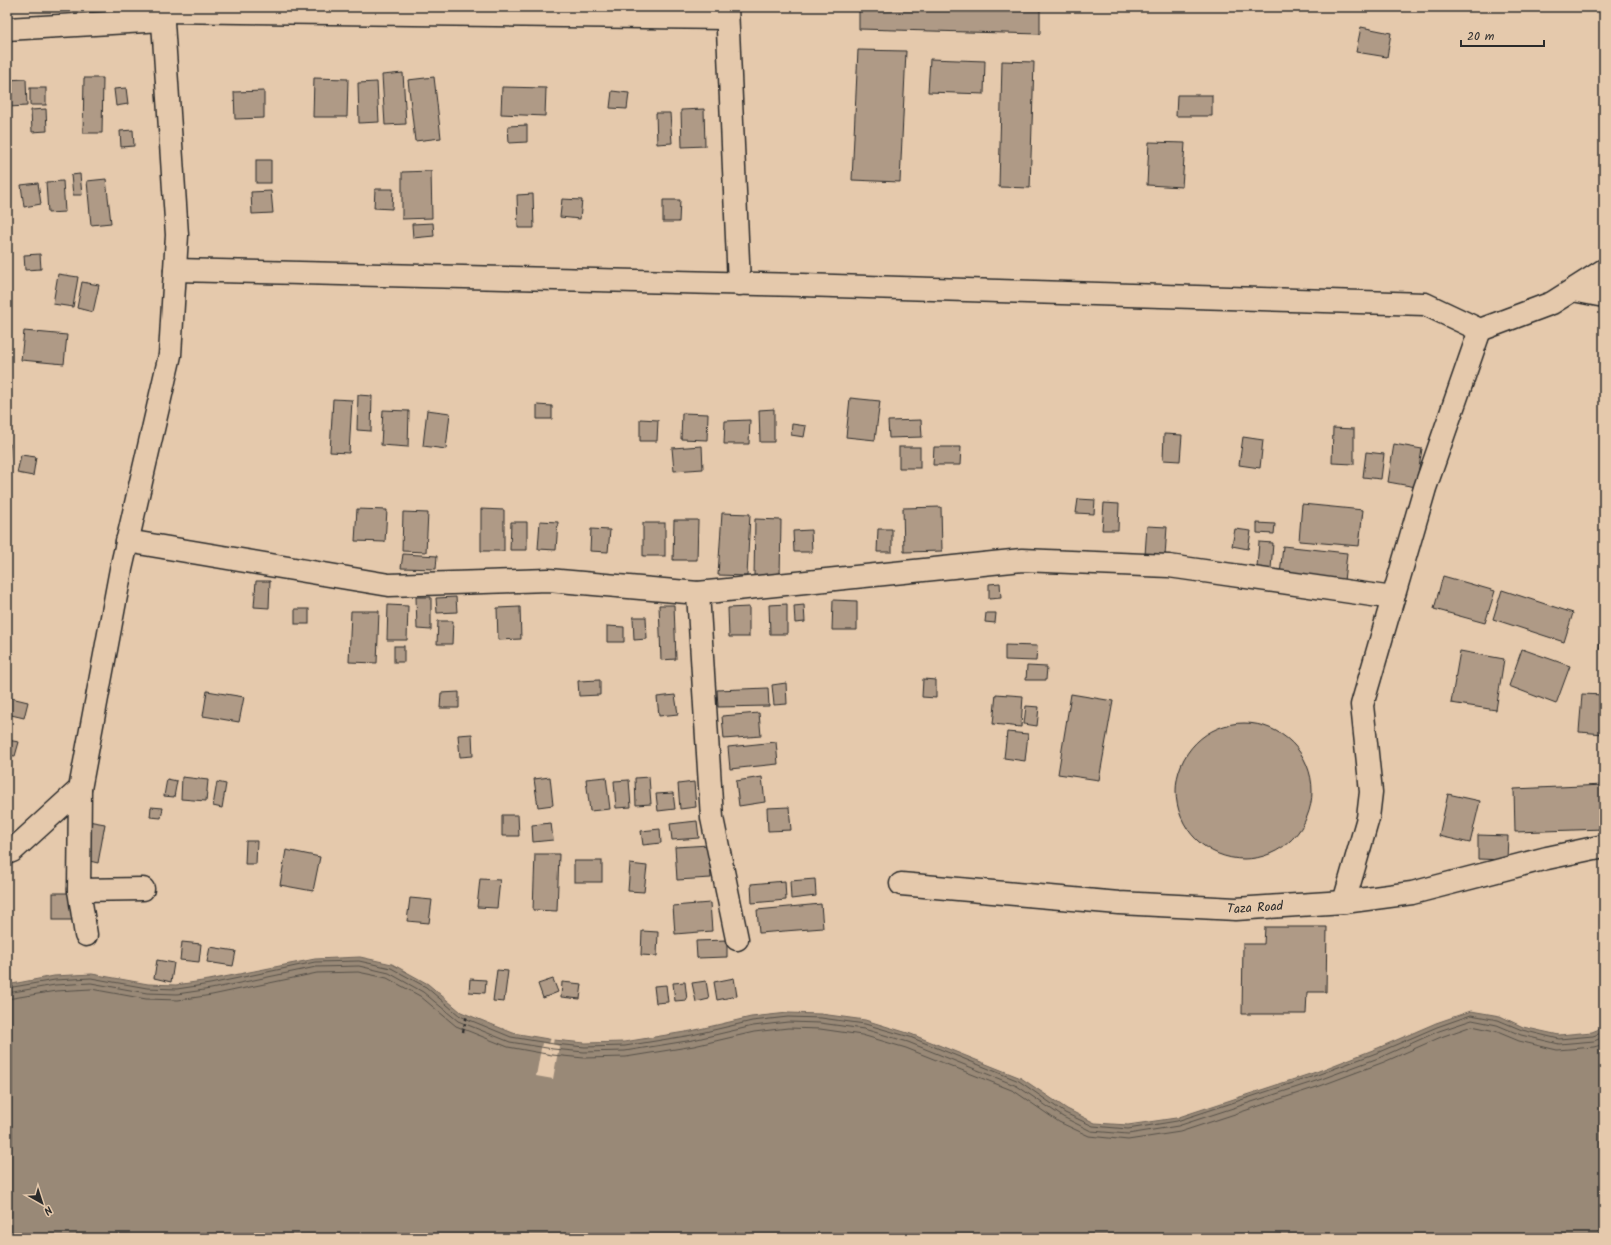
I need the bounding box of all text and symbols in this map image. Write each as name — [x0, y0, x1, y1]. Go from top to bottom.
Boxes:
scale bar — [1461, 22, 1544, 48]
text: 20 m — [1467, 27, 1495, 46]
street label: Taza Road — [1226, 895, 1284, 920]
north arrow — [22, 1183, 62, 1223]
text: N — [39, 1201, 56, 1219]

